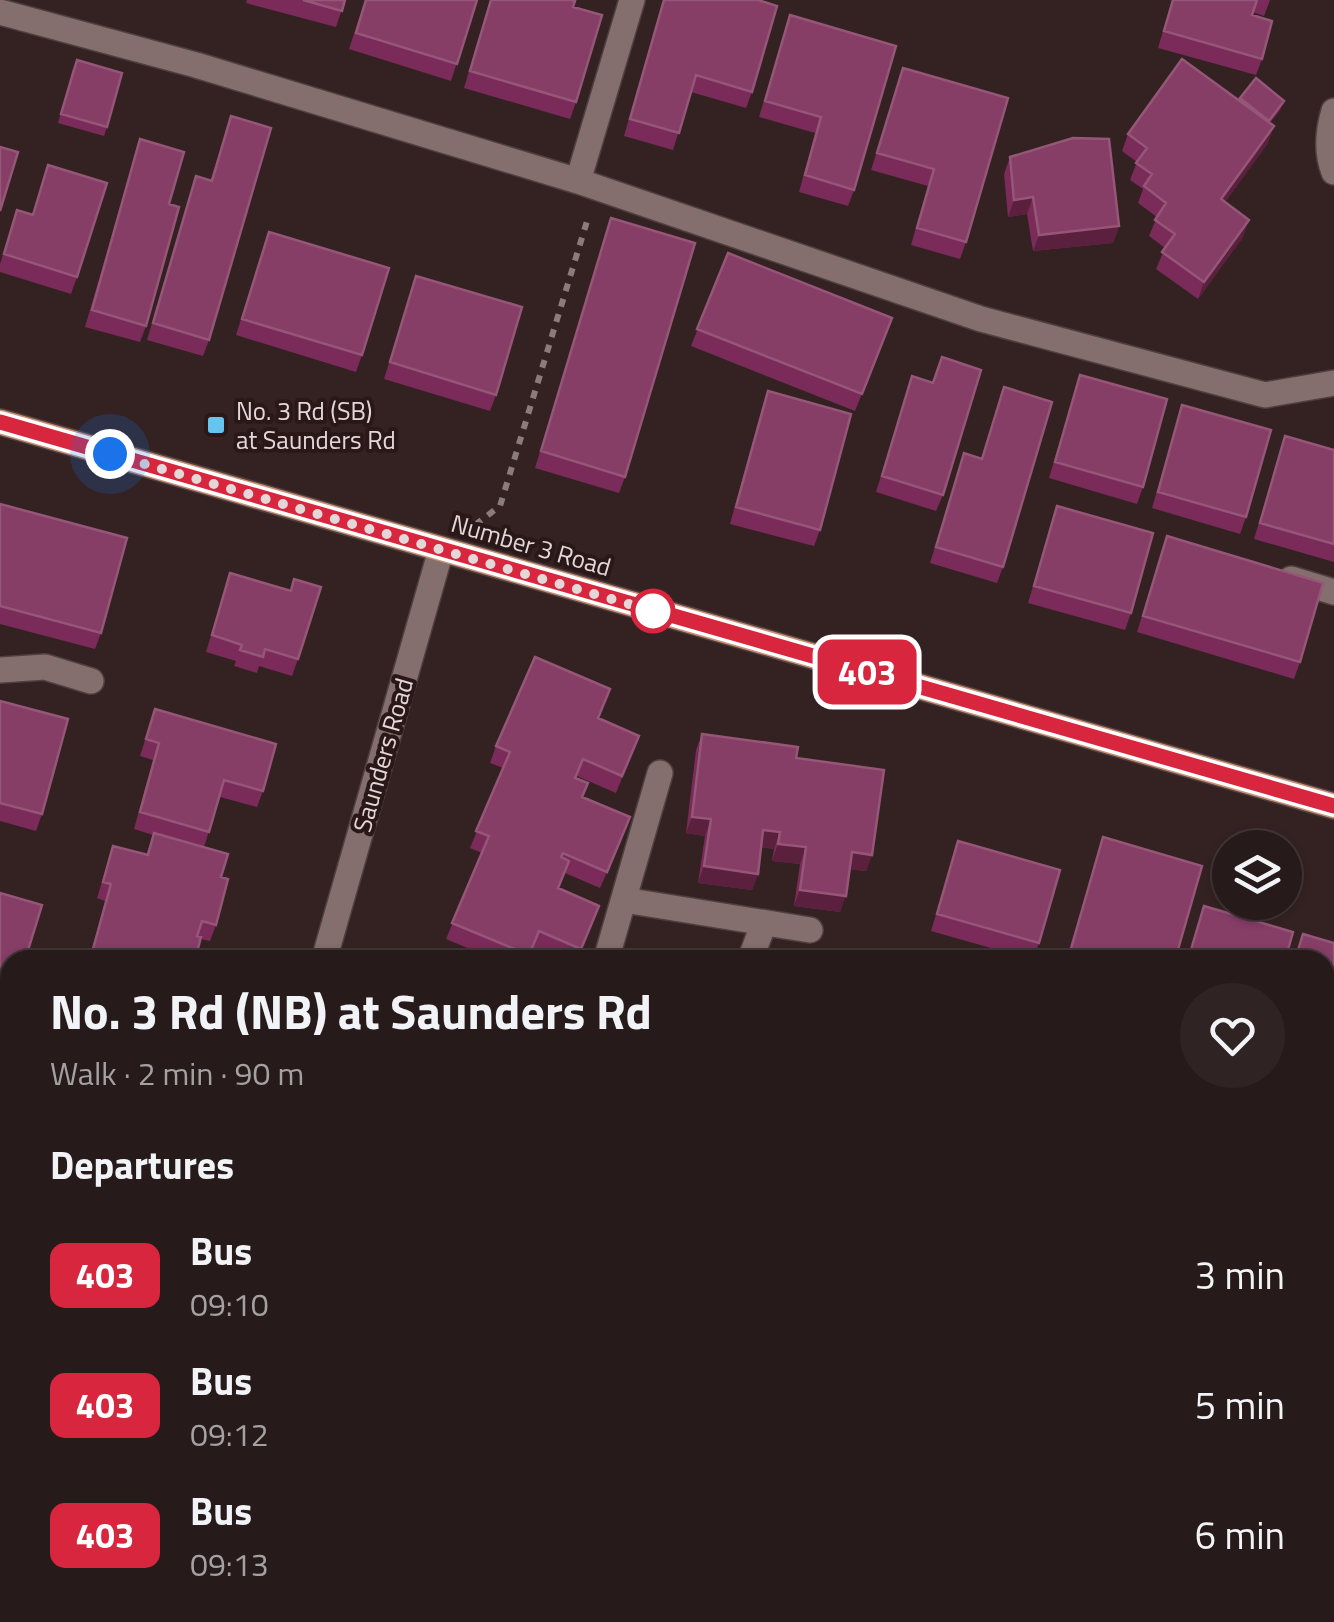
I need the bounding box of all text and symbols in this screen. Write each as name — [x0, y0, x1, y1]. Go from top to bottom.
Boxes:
place label: No. 3 Rd (SB) at Saunders Rd — [236, 392, 396, 459]
marker: No. 3 Rd (SB) at Saunders Rd — [205, 414, 227, 436]
your location — [85, 429, 135, 479]
street label: Number 3 Road — [447, 504, 615, 586]
unlabelled marker — [632, 590, 674, 632]
line badge: 403 — [810, 640, 924, 704]
text: 403 — [838, 645, 896, 699]
street label: Saunders Road — [343, 674, 423, 836]
map controls — [1212, 830, 1302, 920]
button: layers — [1212, 830, 1302, 920]
text: No. 3 Rd (NB) at Saunders Rd — [50, 975, 652, 1048]
button: heart — [1180, 983, 1285, 1088]
text: Walk · 2 min · 90 m — [50, 1049, 304, 1097]
text: Departures — [50, 1136, 234, 1194]
text: Bus — [190, 1222, 252, 1280]
text: 3 min — [1195, 1246, 1285, 1304]
text: 403 — [76, 1248, 134, 1302]
text: 09:10 — [190, 1280, 269, 1328]
text: Bus — [190, 1352, 252, 1410]
text: 5 min — [1195, 1376, 1285, 1434]
text: 403 — [76, 1378, 134, 1432]
text: 09:12 — [190, 1410, 269, 1458]
text: Bus — [190, 1482, 252, 1540]
text: 6 min — [1195, 1506, 1285, 1564]
text: 403 — [76, 1508, 134, 1562]
text: 09:13 — [190, 1540, 269, 1588]

